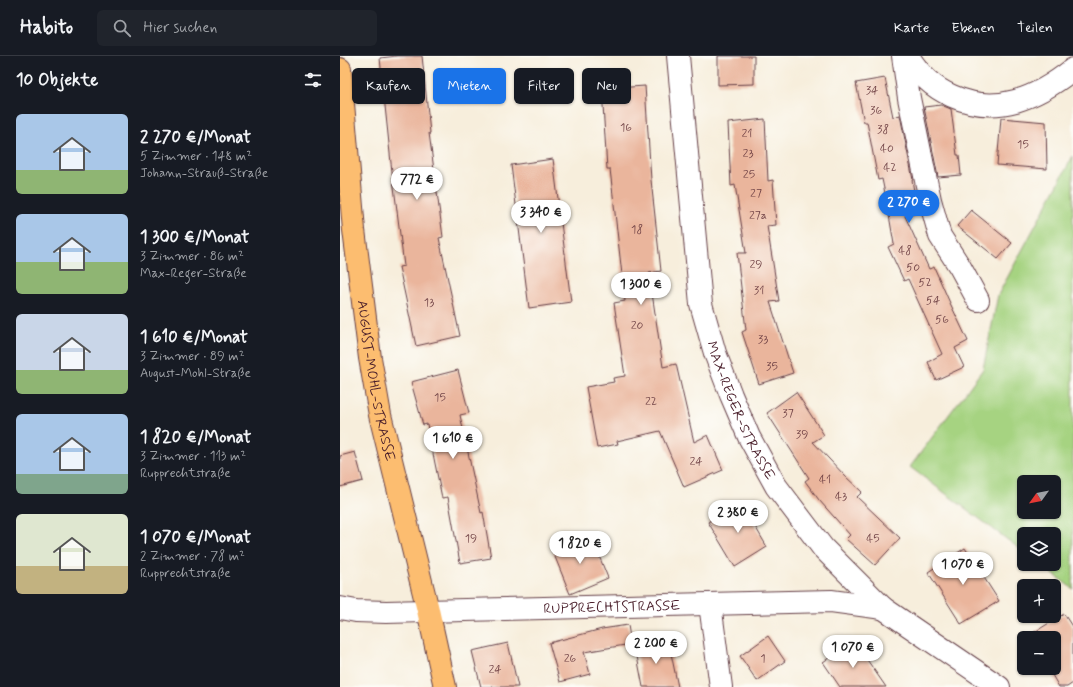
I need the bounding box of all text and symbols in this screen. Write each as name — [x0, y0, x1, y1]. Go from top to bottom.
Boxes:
search box — [97, 10, 377, 46]
text: Habito — [20, 15, 73, 40]
icon: search — [111, 17, 133, 39]
text: Hier suchen — [143, 18, 217, 38]
text: Karte — [894, 19, 929, 37]
text: Ebenen — [951, 19, 995, 37]
text: Teilen — [1017, 19, 1053, 37]
chip: Kaufen — [352, 68, 425, 104]
chip: Mieten — [433, 68, 506, 104]
chip: Filter — [514, 68, 574, 104]
chip: Neu — [582, 68, 631, 104]
text: 10 Objekte — [16, 69, 98, 91]
icon: filters — [302, 69, 324, 91]
house number: 34 — [866, 83, 878, 99]
house number: 36 — [870, 103, 882, 119]
house number: 16 — [620, 120, 632, 136]
house number: 38 — [877, 122, 889, 138]
text: 2 270 €/Monat — [140, 126, 251, 148]
house number: 21 — [741, 126, 753, 142]
icon: home — [48, 130, 96, 178]
house number: 15 — [1017, 137, 1029, 153]
house number: 40 — [880, 141, 894, 157]
house number: 23 — [743, 146, 753, 162]
text: 5 Zimmer · 148 m² — [140, 148, 252, 165]
house number: 42 — [883, 160, 897, 176]
text: Johann-Strauß-Straße — [140, 165, 268, 182]
pin: 772 € — [389, 167, 445, 201]
house number: 25 — [743, 167, 755, 183]
text: 772 € — [400, 171, 434, 188]
house number: 27 — [750, 186, 762, 202]
pin: 2 270 € — [872, 190, 946, 224]
text: 2 270 € — [887, 194, 931, 211]
pin: 3 340 € — [504, 200, 578, 234]
text: 3 340 € — [520, 204, 562, 221]
house number: 27a — [749, 208, 767, 224]
house number: 18 — [631, 222, 643, 238]
text: 1 300 €/Monat — [140, 226, 249, 248]
icon: home — [48, 230, 96, 278]
house number: 48 — [898, 243, 912, 259]
text: 3 Zimmer · 86 m² — [140, 248, 244, 265]
house number: 29 — [749, 257, 763, 273]
house number: 50 — [906, 260, 920, 276]
text: Max-Reger-Straße — [140, 265, 247, 282]
pin: 1 300 € — [604, 272, 678, 306]
house number: 52 — [918, 275, 932, 291]
text: 1 300 € — [620, 276, 662, 293]
house number: 31 — [754, 283, 764, 299]
house number: 54 — [926, 293, 940, 309]
house number: 13 — [424, 295, 434, 311]
street label: AUGUST-MOHL-STRASSE — [353, 299, 399, 463]
house number: 56 — [935, 312, 949, 328]
house number: 20 — [631, 318, 644, 334]
text: 1 610 €/Monat — [140, 326, 248, 348]
icon: home — [48, 330, 96, 378]
house number: 33 — [758, 332, 768, 348]
street label: MAX-REGER-STRASSE — [702, 339, 779, 483]
text: 3 Zimmer · 89 m² — [140, 348, 244, 365]
house number: 35 — [766, 359, 778, 375]
text: August-Mohl-Straße — [140, 365, 251, 382]
house number: 15 — [434, 390, 446, 406]
house number: 22 — [645, 394, 657, 410]
house number: 37 — [782, 406, 794, 422]
text: 1 820 €/Monat — [140, 426, 251, 448]
pin: 1 610 € — [416, 426, 490, 460]
house number: 39 — [796, 427, 808, 443]
icon: home — [48, 430, 96, 478]
text: 1 610 € — [433, 430, 473, 447]
text: 3 Zimmer · 113 m² — [140, 448, 246, 465]
house number: 24 — [689, 454, 703, 470]
text: Rupprechtstraße — [140, 465, 231, 482]
house number: 41 — [819, 472, 831, 488]
north arrow — [1017, 475, 1061, 519]
map controls — [1017, 475, 1061, 675]
house number: 43 — [835, 489, 847, 505]
pin: 2 380 € — [701, 500, 775, 534]
text: 2 380 € — [717, 504, 759, 521]
text: 1 070 €/Monat — [140, 526, 251, 548]
button: layers — [1017, 527, 1061, 571]
icon: home — [48, 530, 96, 578]
house number: 19 — [465, 531, 477, 547]
pin: 1 820 € — [543, 531, 617, 565]
house number: 45 — [866, 531, 880, 547]
text: 1 820 € — [558, 535, 602, 552]
text: 2 Zimmer · 78 m² — [140, 548, 245, 565]
pin: 1 070 € — [926, 552, 1000, 586]
text: 1 070 € — [941, 556, 985, 573]
text: Rupprechtstraße — [140, 565, 231, 582]
button: + — [1017, 579, 1061, 623]
street label: RUPPRECHTSTRASSE — [543, 597, 680, 618]
pin: 2 200 € — [619, 631, 693, 665]
button: − — [1017, 631, 1061, 675]
text: 2 200 € — [634, 635, 678, 652]
pin: 1 070 € — [816, 635, 890, 669]
text: 1 070 € — [831, 639, 875, 656]
house number: 26 — [564, 651, 577, 667]
house number: 1 — [760, 651, 766, 667]
house number: 24 — [488, 662, 502, 678]

